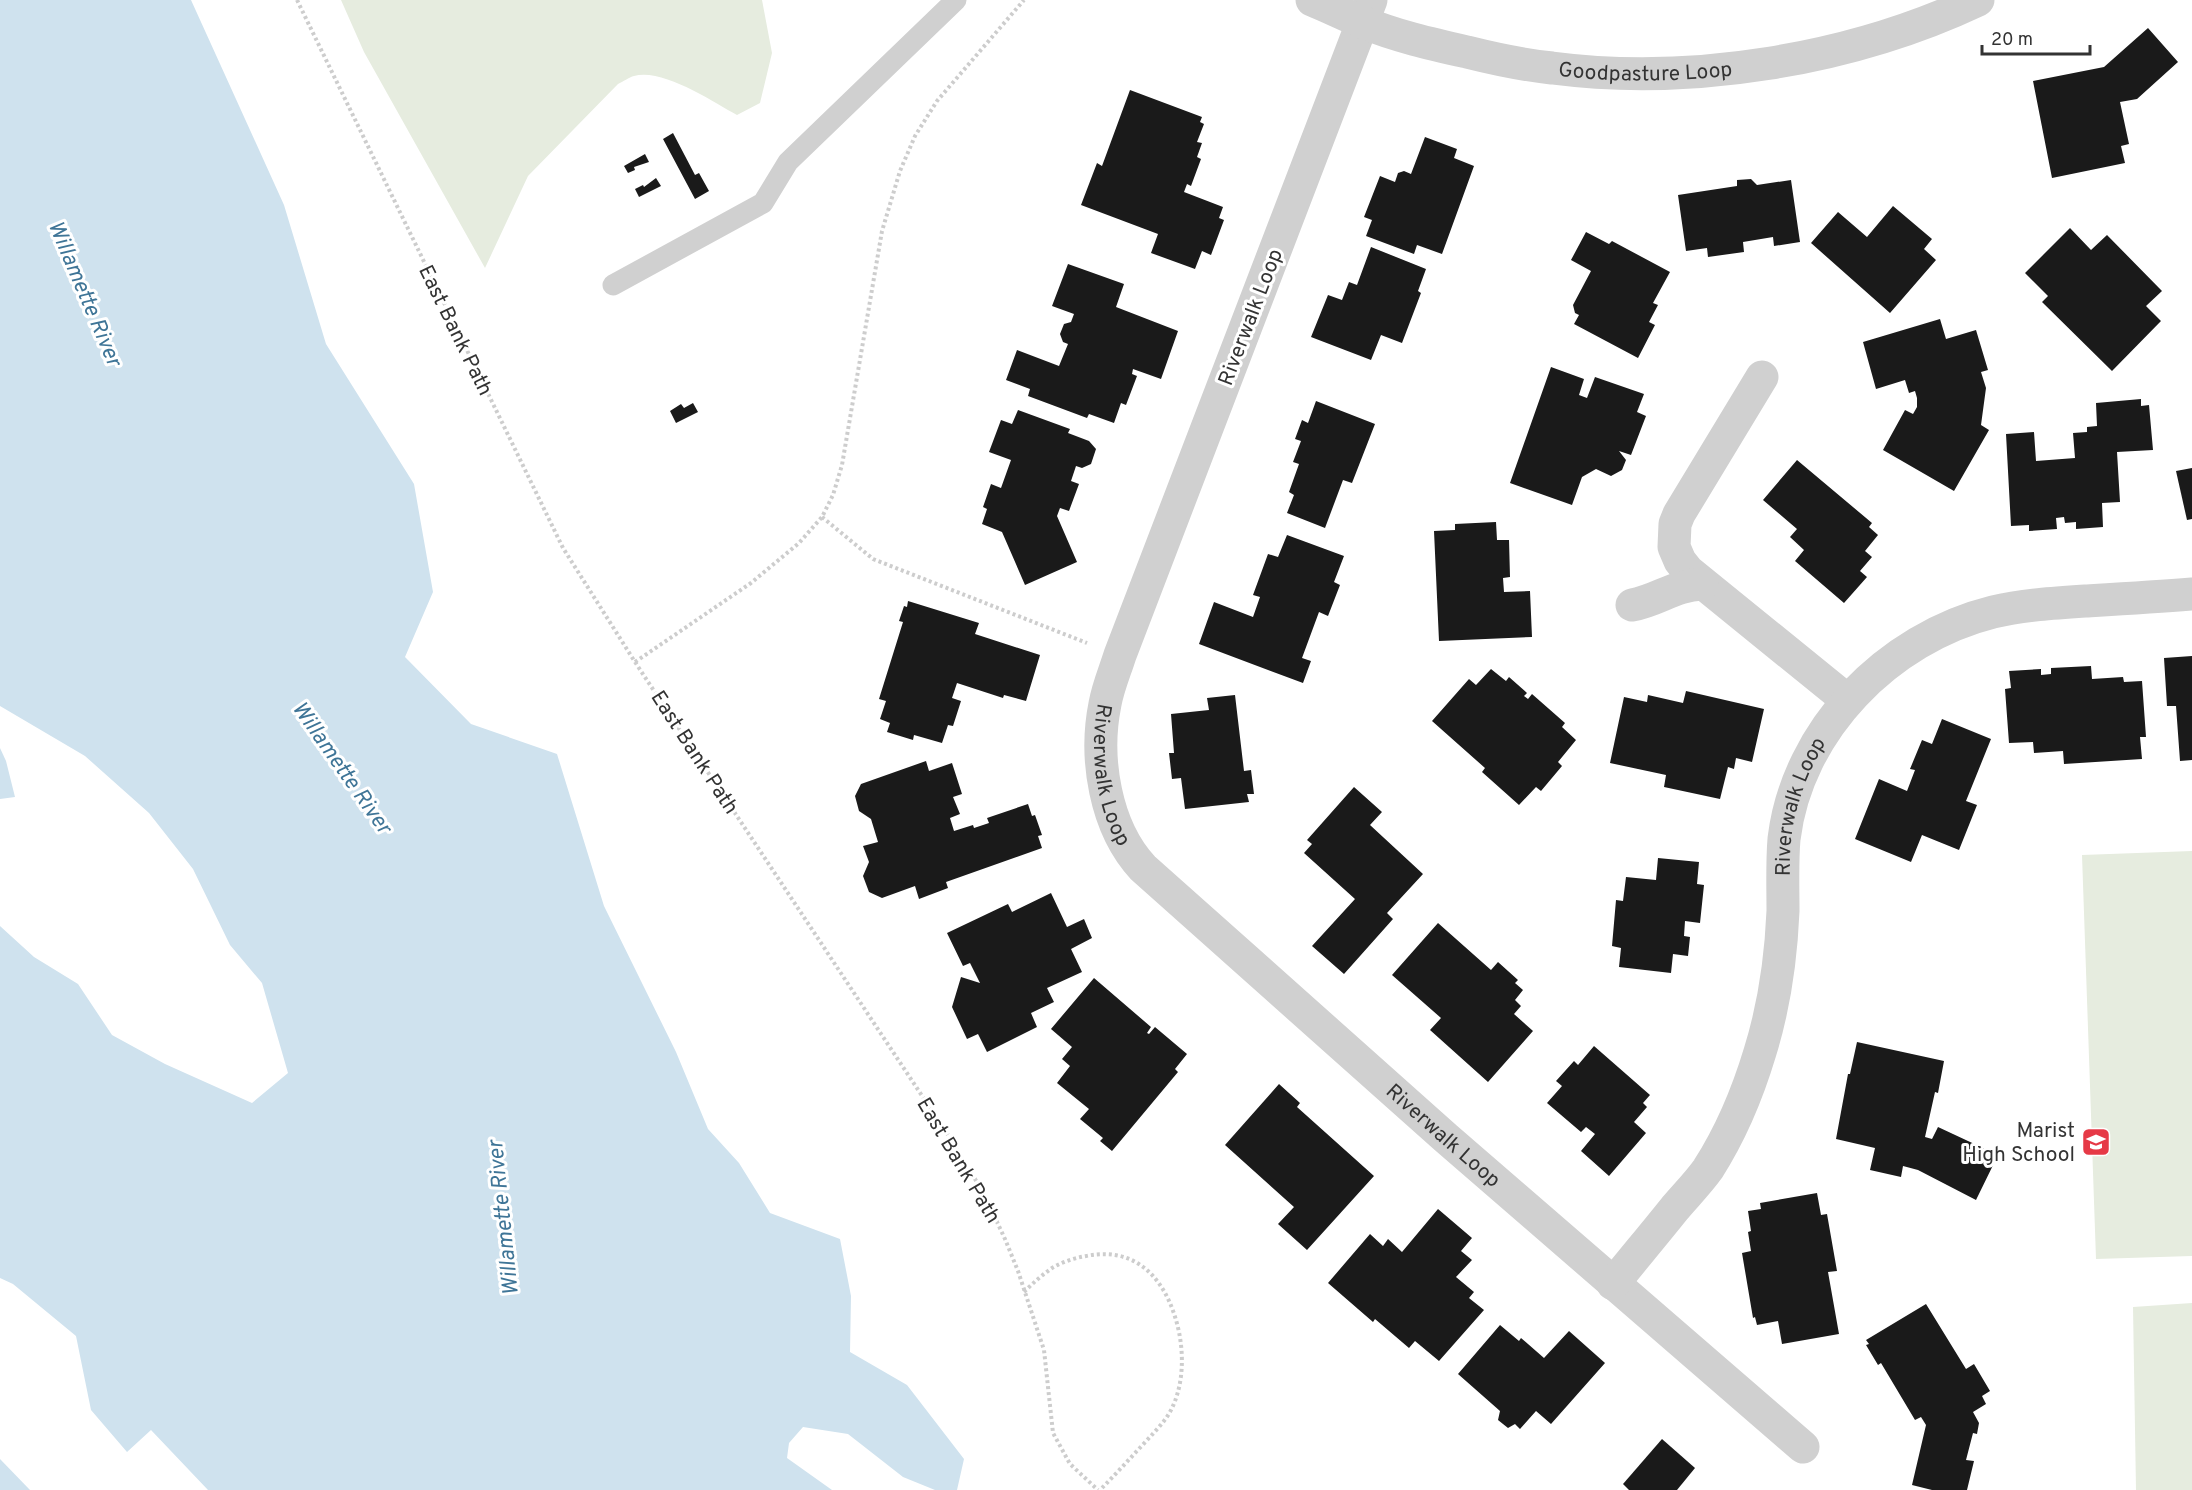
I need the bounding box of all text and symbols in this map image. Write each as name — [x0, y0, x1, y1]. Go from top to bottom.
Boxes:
scale bar — [1982, 18, 2090, 56]
text: 20 m — [1991, 29, 2033, 52]
street label: Goodpasture Loop — [1557, 56, 1734, 89]
water label: Willamette River — [41, 217, 127, 372]
street label: Riverwalk Loop — [1213, 245, 1290, 390]
street label: East Bank Path — [411, 261, 498, 400]
street label: East Bank Path — [644, 686, 744, 820]
water label: Willamette River — [285, 697, 398, 841]
street label: Riverwalk Loop — [1086, 701, 1136, 851]
street label: Riverwalk Loop — [1771, 733, 1833, 876]
street label: Riverwalk Loop — [1379, 1079, 1506, 1194]
street label: East Bank Path — [910, 1093, 1006, 1229]
place label: Marist High School — [1962, 1118, 2075, 1169]
school or university icon: Marist High School — [2080, 1126, 2112, 1158]
water label: Willamette River — [483, 1137, 526, 1297]

